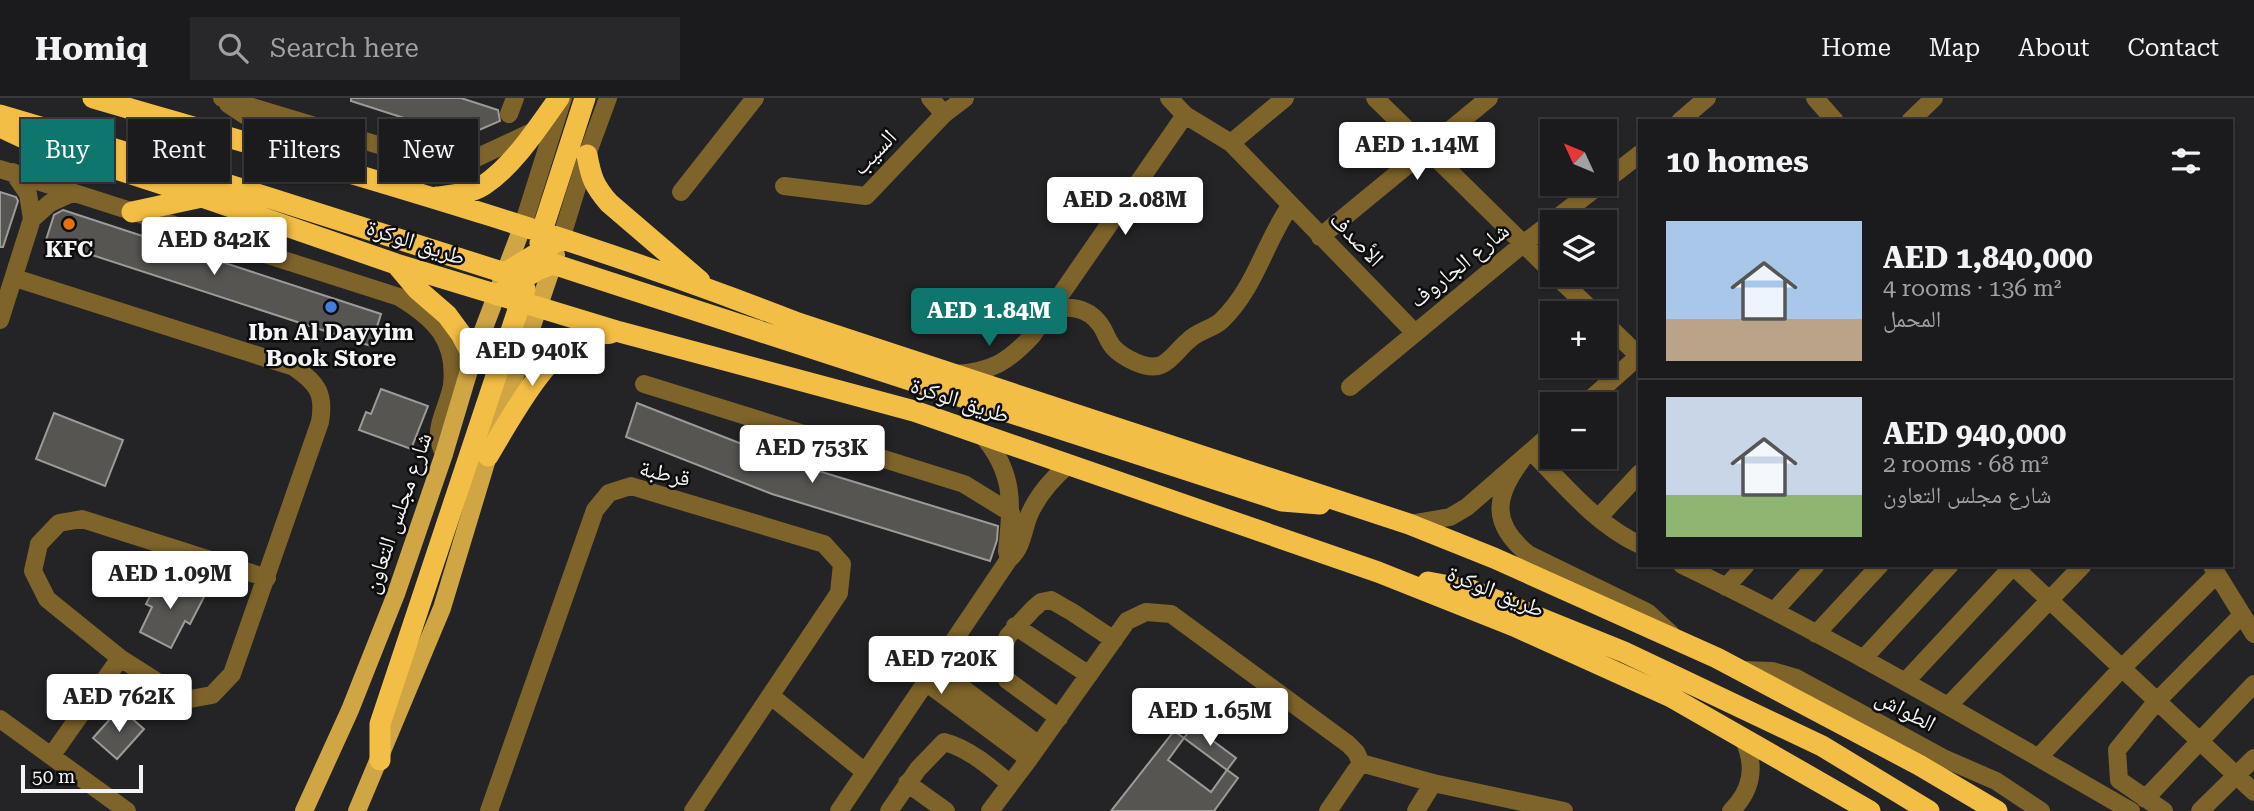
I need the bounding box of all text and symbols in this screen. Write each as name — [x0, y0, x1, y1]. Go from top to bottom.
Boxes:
search box — [190, 17, 680, 80]
text: Homiq — [35, 29, 148, 68]
icon: search — [214, 29, 252, 67]
text: Search here — [270, 33, 419, 63]
text: Home — [1821, 34, 1891, 62]
text: Map — [1929, 34, 1980, 62]
text: About — [2018, 34, 2089, 62]
text: Contact — [2127, 34, 2219, 62]
chip: Buy — [21, 119, 114, 182]
chip: Rent — [128, 119, 230, 182]
chip: Filters — [244, 119, 365, 182]
chip: New — [379, 119, 478, 182]
north arrow — [1540, 119, 1617, 196]
map controls — [1540, 119, 1617, 469]
pin: AED 1.14M — [1337, 122, 1497, 182]
street label: السيب — [846, 124, 902, 181]
text: AED 1.14M — [1355, 131, 1479, 158]
icon: filters — [2167, 142, 2205, 180]
text: 10 homes — [1666, 144, 1809, 179]
pin: AED 2.08M — [1045, 178, 1205, 237]
text: AED 2.08M — [1063, 186, 1187, 213]
street label: الأصدف — [1324, 206, 1389, 272]
button: layers — [1540, 210, 1617, 287]
street label: طريق الوكرة — [363, 214, 469, 271]
marker: KFC — [61, 216, 77, 232]
street label: شارع الجاروف — [1404, 217, 1515, 314]
pin: AED 842K — [142, 218, 286, 277]
text: AED 842K — [158, 226, 270, 253]
place label: KFC — [45, 236, 93, 263]
text: AED 1,840,000 — [1883, 240, 2093, 275]
icon: home — [1722, 249, 1806, 333]
text: 4 rooms · 136 m² — [1883, 275, 2061, 302]
pin: AED 1.84M — [909, 288, 1069, 348]
text: AED 1.84M — [927, 297, 1051, 324]
marker: Ibn Al Dayyim Book Store — [323, 299, 339, 315]
button: + — [1540, 301, 1617, 378]
text: المحمل — [1883, 306, 1941, 333]
place label: Ibn Al Dayyim Book Store — [248, 319, 414, 372]
pin: AED 940K — [460, 328, 604, 388]
text: AED 940K — [476, 337, 588, 364]
street label: طريق الوكرة — [907, 372, 1013, 429]
button: − — [1540, 392, 1617, 469]
text: AED 940,000 — [1883, 416, 2066, 451]
icon: home — [1722, 425, 1806, 509]
pin: AED 753K — [740, 426, 884, 485]
street label: شارع مجلس التعاون — [357, 429, 439, 597]
text: AED 753K — [756, 434, 868, 461]
text: 2 rooms · 68 m² — [1883, 451, 2049, 478]
street label: قرطبة — [637, 455, 693, 492]
text: شارع مجلس التعاون — [1883, 482, 2051, 509]
pin: AED 1.09M — [90, 552, 250, 611]
text: AED 1.09M — [108, 560, 232, 587]
street label: طريق الوكرة — [1443, 560, 1548, 623]
pin: AED 720K — [869, 636, 1013, 696]
text: AED 720K — [885, 645, 997, 672]
pin: AED 762K — [47, 674, 191, 734]
text: AED 762K — [63, 683, 175, 710]
street label: الطواش — [1871, 683, 1941, 737]
pin: AED 1.65M — [1130, 688, 1290, 748]
text: AED 1.65M — [1148, 697, 1272, 724]
scale bar — [21, 762, 144, 794]
text: 50 m — [32, 765, 75, 788]

